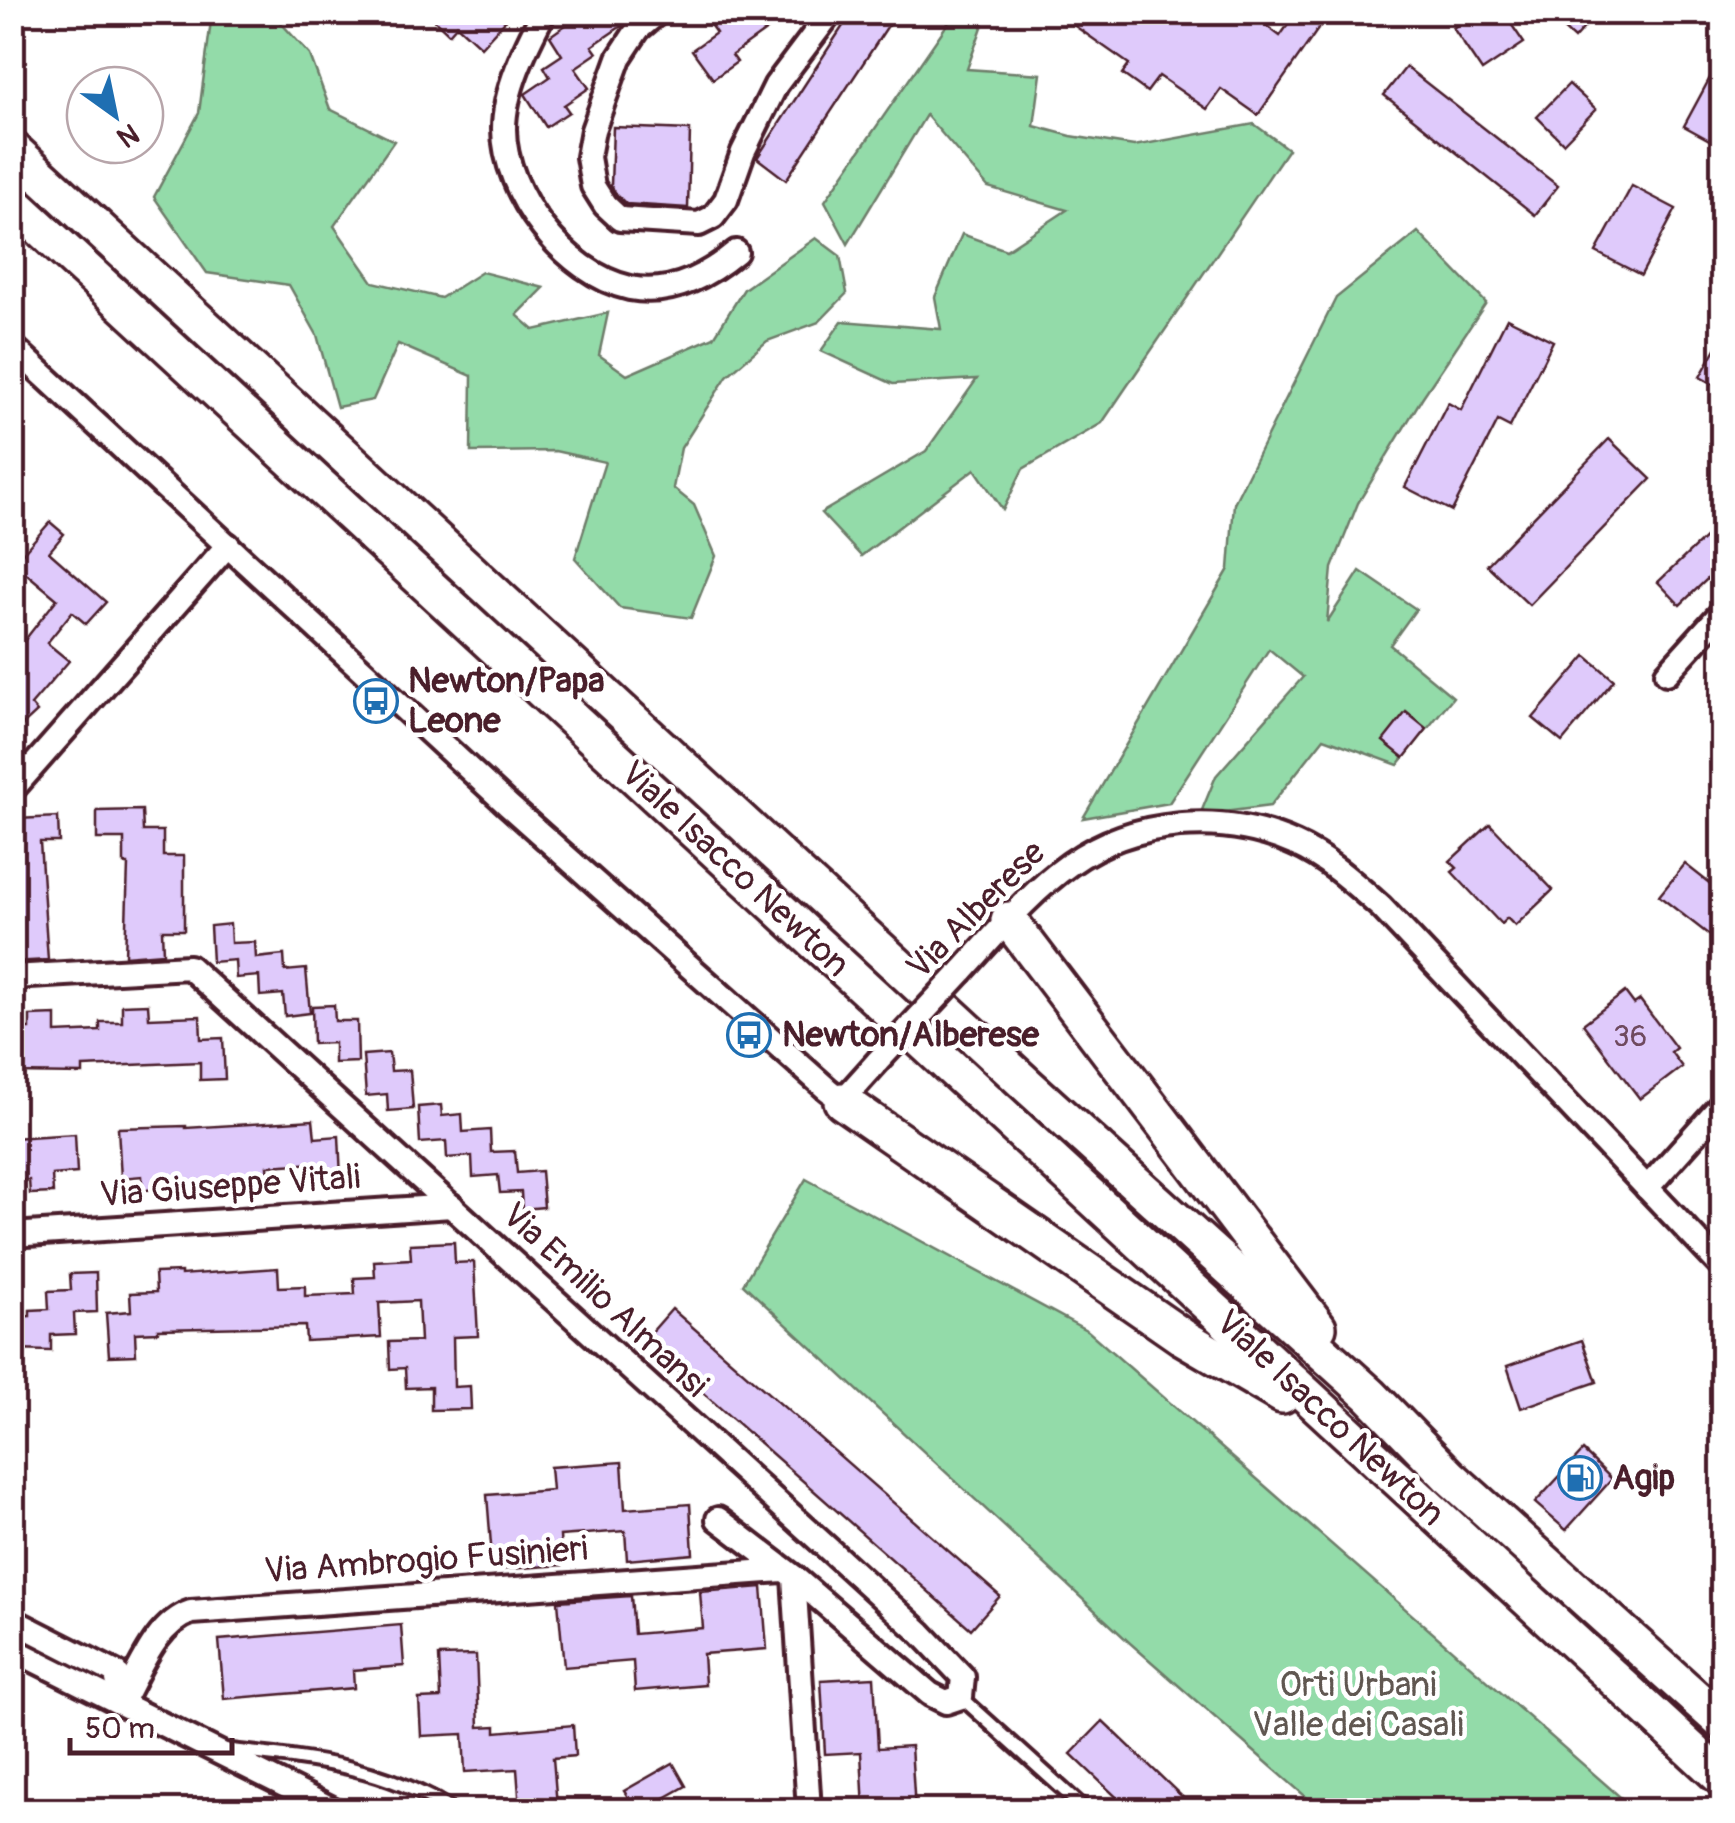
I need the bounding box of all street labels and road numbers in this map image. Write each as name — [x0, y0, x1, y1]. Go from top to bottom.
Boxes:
street label: Viale Isacco Newton — [611, 752, 859, 986]
street label: Via Alberese — [897, 831, 1055, 989]
street label: Via Giuseppe Vitali — [98, 1155, 362, 1217]
street label: Via Emilio Almansi — [493, 1193, 717, 1407]
street label: Viale Isacco Newton — [1206, 1301, 1454, 1535]
street label: Via Ambrogio Fusinieri — [263, 1527, 589, 1593]

